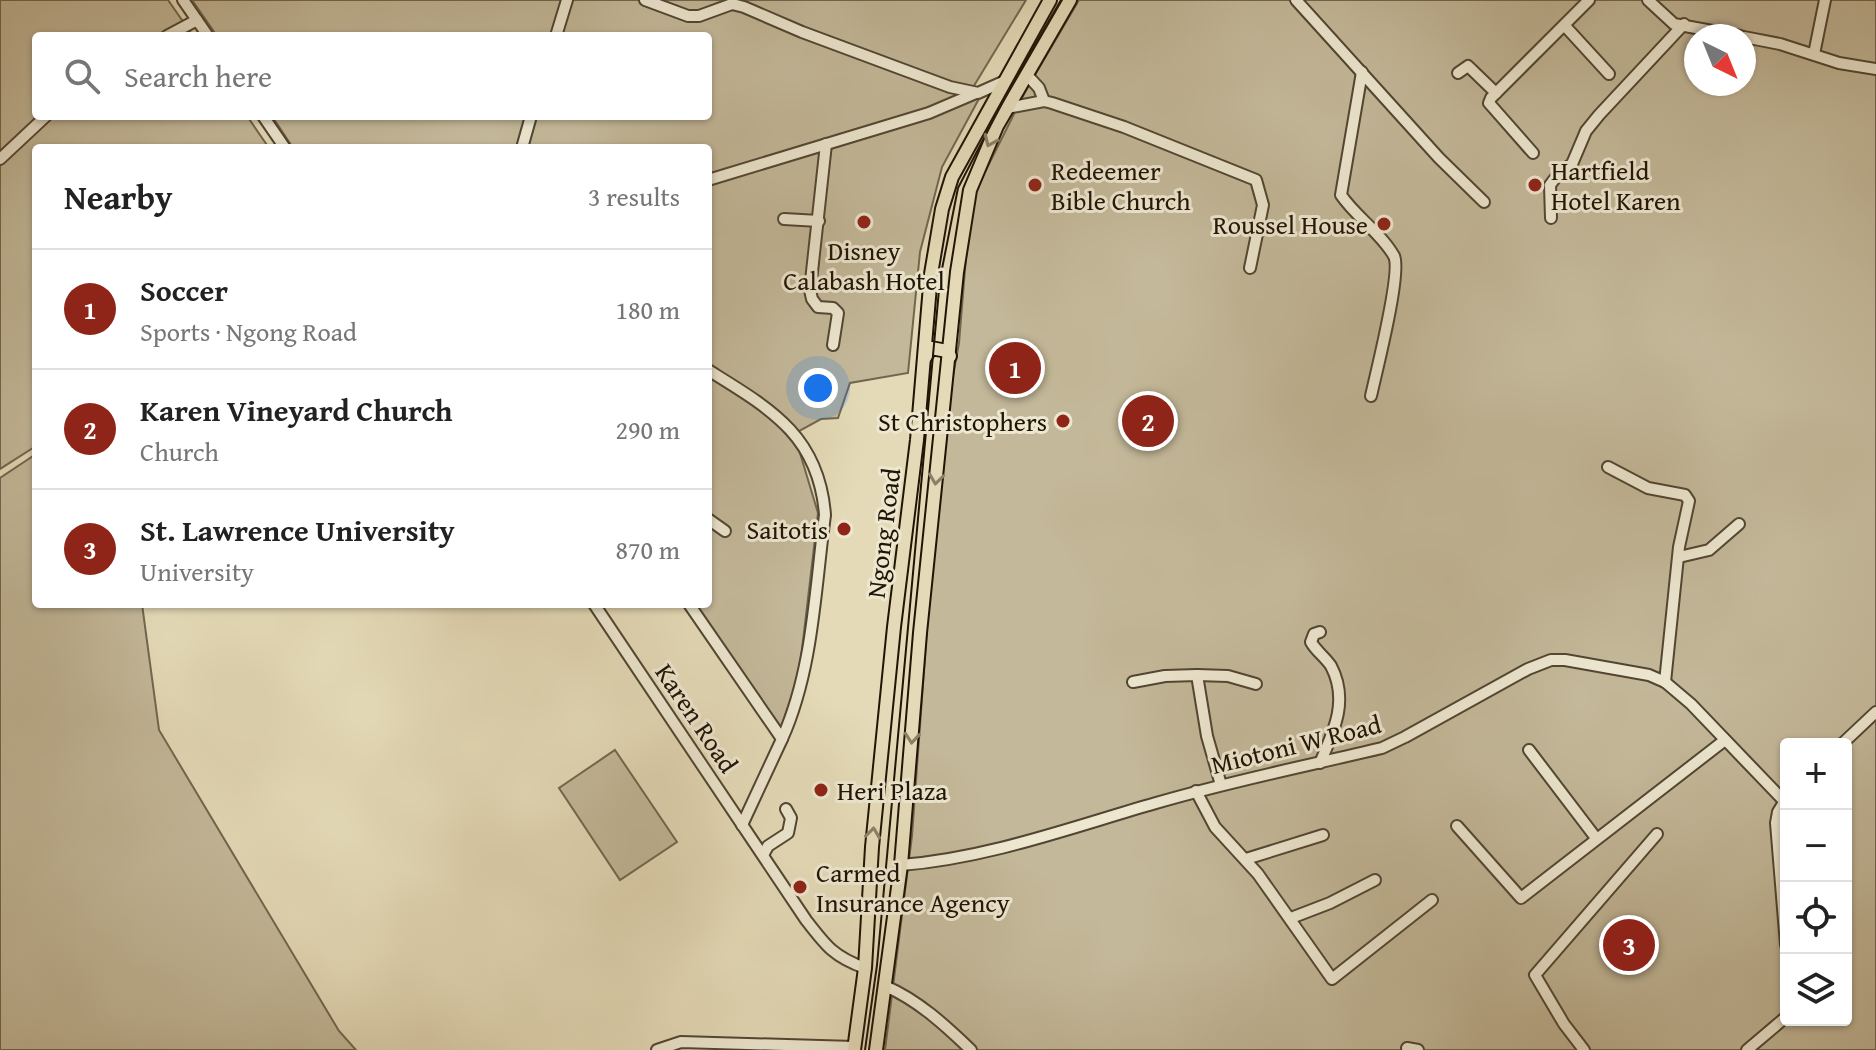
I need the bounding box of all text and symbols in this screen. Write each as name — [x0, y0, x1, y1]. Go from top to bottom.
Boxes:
north arrow — [1684, 24, 1756, 96]
search box — [32, 32, 712, 120]
icon: search — [60, 54, 104, 98]
text: Search here — [124, 54, 272, 98]
one-way arrow — [984, 133, 1000, 147]
place label: Redeemer Bible Church — [1051, 151, 1191, 220]
place label: Hartfield Hotel Karen — [1551, 151, 1681, 220]
text: Nearby — [64, 172, 173, 221]
marker: Redeemer Bible Church — [1026, 176, 1044, 194]
marker: Hartfield Hotel Karen — [1526, 176, 1544, 194]
text: 3 results — [588, 177, 680, 216]
place label: Roussel House — [1213, 205, 1368, 244]
marker: Disney Calabash Hotel — [855, 213, 873, 231]
marker: Roussel House — [1375, 215, 1393, 233]
place label: Disney Calabash Hotel — [783, 231, 945, 300]
text: Soccer — [140, 268, 228, 312]
text: 1 — [83, 290, 97, 329]
text: 180 m — [615, 290, 680, 329]
text: Sports · Ngong Road — [140, 312, 357, 351]
pin: 1 — [989, 338, 1041, 398]
your location — [798, 368, 838, 408]
text: Karen Vineyard Church — [140, 388, 453, 432]
pin: 2 — [1122, 391, 1174, 451]
place label: St Christophers — [878, 402, 1047, 441]
text: 2 — [83, 410, 97, 449]
text: 290 m — [615, 410, 680, 449]
marker: St Christophers — [1054, 412, 1072, 430]
text: Church — [140, 432, 219, 471]
street label: Ngong Road — [856, 466, 910, 600]
one-way arrow — [928, 472, 945, 486]
text: St. Lawrence University — [140, 508, 455, 552]
place label: Saitotis — [746, 510, 828, 549]
marker: Saitotis — [835, 520, 853, 538]
text: 3 — [83, 530, 97, 569]
text: 870 m — [615, 530, 680, 569]
text: University — [140, 552, 254, 591]
street label: Karen Road — [646, 655, 748, 781]
street label: Miotoni W Road — [1207, 704, 1385, 784]
one-way arrow — [903, 732, 920, 745]
map controls — [1780, 738, 1852, 1026]
button: + — [1780, 738, 1852, 810]
place label: Heri Plaza — [837, 771, 948, 810]
marker: Heri Plaza — [812, 781, 830, 799]
button: − — [1780, 810, 1852, 882]
one-way arrow — [865, 826, 882, 839]
place label: Carmed Insurance Agency — [816, 853, 1010, 922]
marker: Carmed Insurance Agency — [791, 878, 809, 896]
button: locate — [1780, 882, 1852, 954]
pin: 3 — [1603, 915, 1655, 975]
button: layers — [1780, 954, 1852, 1026]

